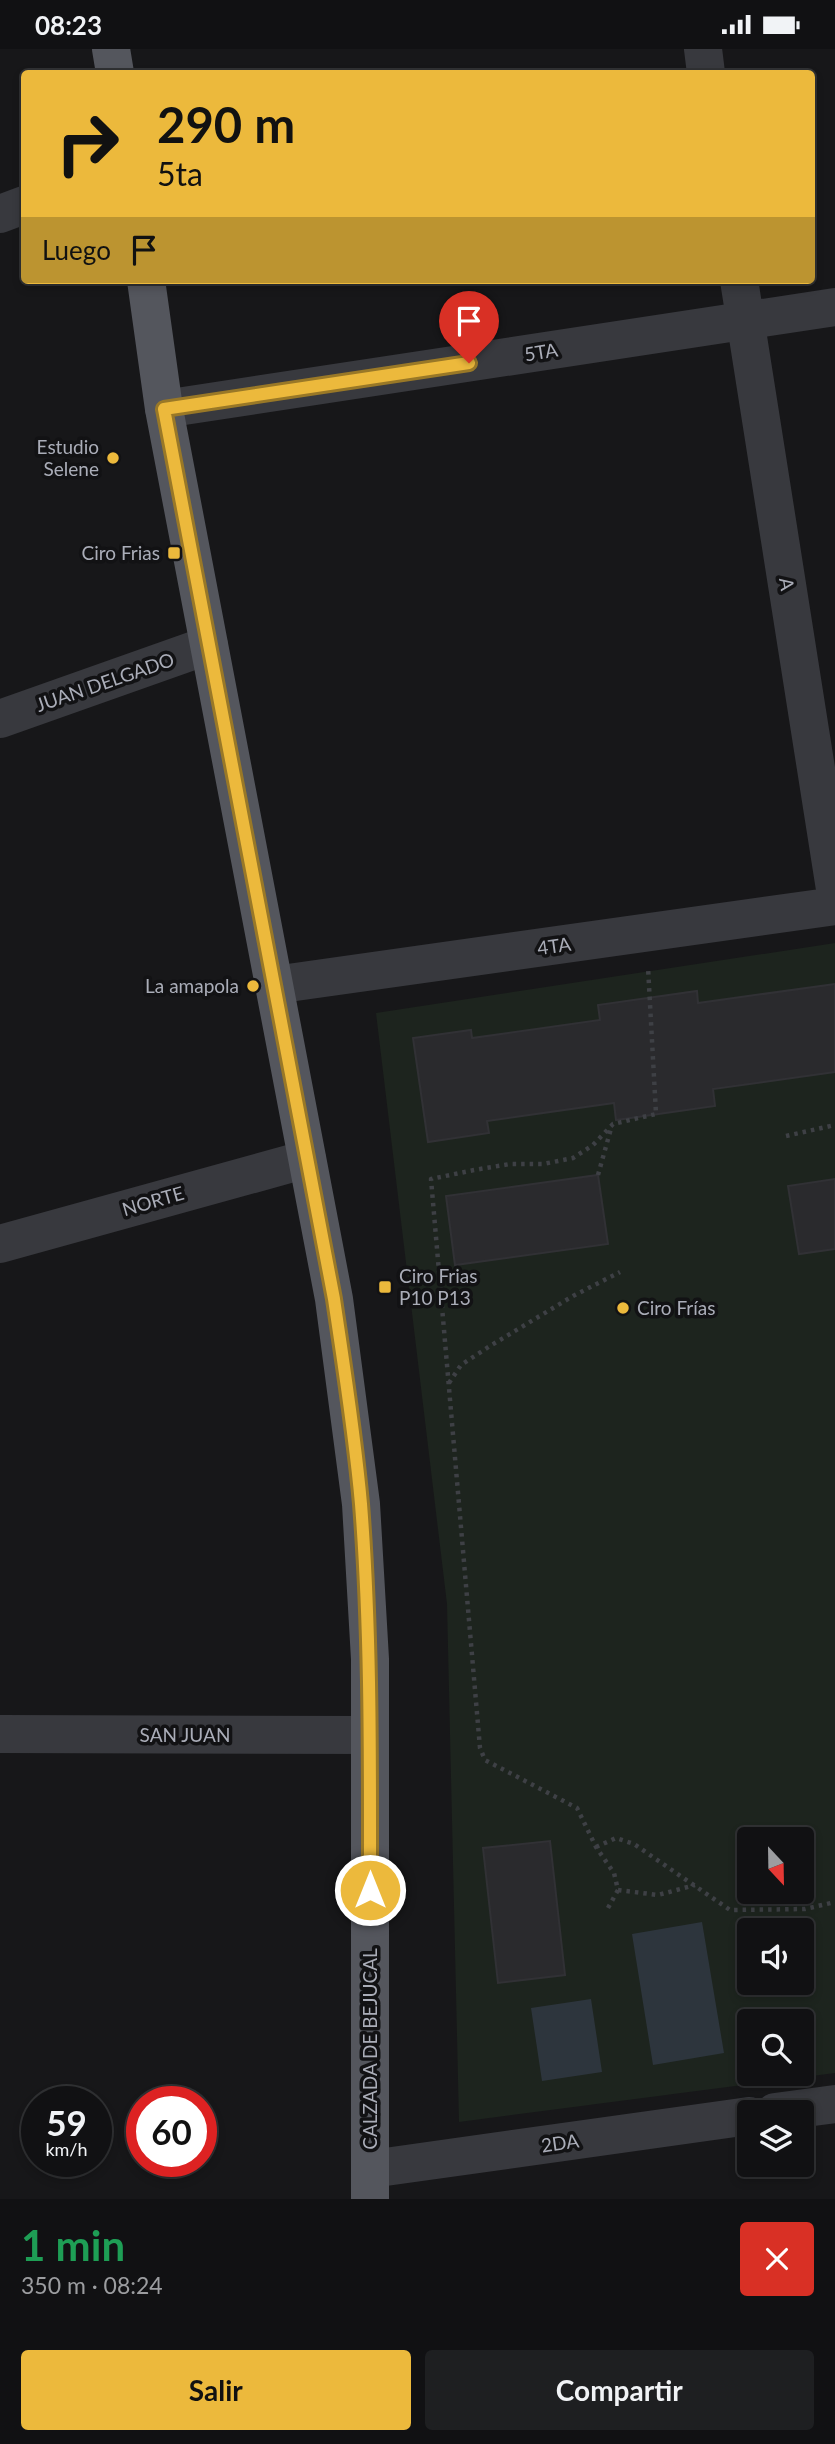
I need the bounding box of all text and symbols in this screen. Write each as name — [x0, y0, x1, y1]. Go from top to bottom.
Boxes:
text: 08:23 — [35, 9, 102, 41]
text: 290 m — [157, 95, 295, 153]
icon: right — [42, 98, 133, 189]
text: 5ta — [157, 154, 203, 193]
icon: arrive — [125, 231, 163, 269]
text: Luego — [42, 234, 111, 266]
pin — [439, 291, 499, 363]
icon: arrive — [450, 302, 488, 340]
street label: 5TA — [522, 337, 560, 366]
place label: Estudio Selene — [37, 435, 99, 480]
marker: Estudio Selene — [105, 450, 121, 466]
place label: Ciro Frias — [82, 541, 160, 564]
marker: Ciro Frias — [166, 545, 182, 561]
street label: A — [775, 576, 800, 592]
street label: JUAN DELGADO — [33, 647, 177, 716]
street label: 4TA — [536, 932, 572, 959]
place label: La amapola — [145, 974, 239, 997]
marker: La amapola — [245, 978, 261, 994]
street label: NORTE — [119, 1181, 187, 1220]
place label: Ciro Frias P10 P13 — [399, 1264, 478, 1309]
marker: Ciro Frias P10 P13 — [377, 1279, 393, 1295]
place label: Ciro Frías — [637, 1296, 716, 1319]
marker: Ciro Frías — [615, 1300, 631, 1316]
street label: SAN JUAN — [140, 1723, 230, 1746]
north arrow — [737, 1827, 814, 1904]
map controls — [737, 1827, 814, 2177]
position arrow — [333, 1853, 407, 1927]
button: sound — [737, 1918, 814, 1995]
street label: CALZADA DE BEJUCAL — [358, 1948, 381, 2150]
button: search — [737, 2009, 814, 2086]
speed limit sign: 60 — [126, 2086, 217, 2177]
button: layers — [737, 2100, 814, 2177]
text: 59 — [46, 2101, 87, 2143]
street label: 2DA — [540, 2128, 580, 2157]
text: km/h — [45, 2138, 88, 2160]
text: 1 min — [21, 2220, 125, 2270]
button: close — [740, 2222, 814, 2296]
text: 350 m · 08:24 — [21, 2271, 163, 2299]
button: Salir — [21, 2350, 411, 2430]
button: Compartir — [425, 2350, 814, 2430]

